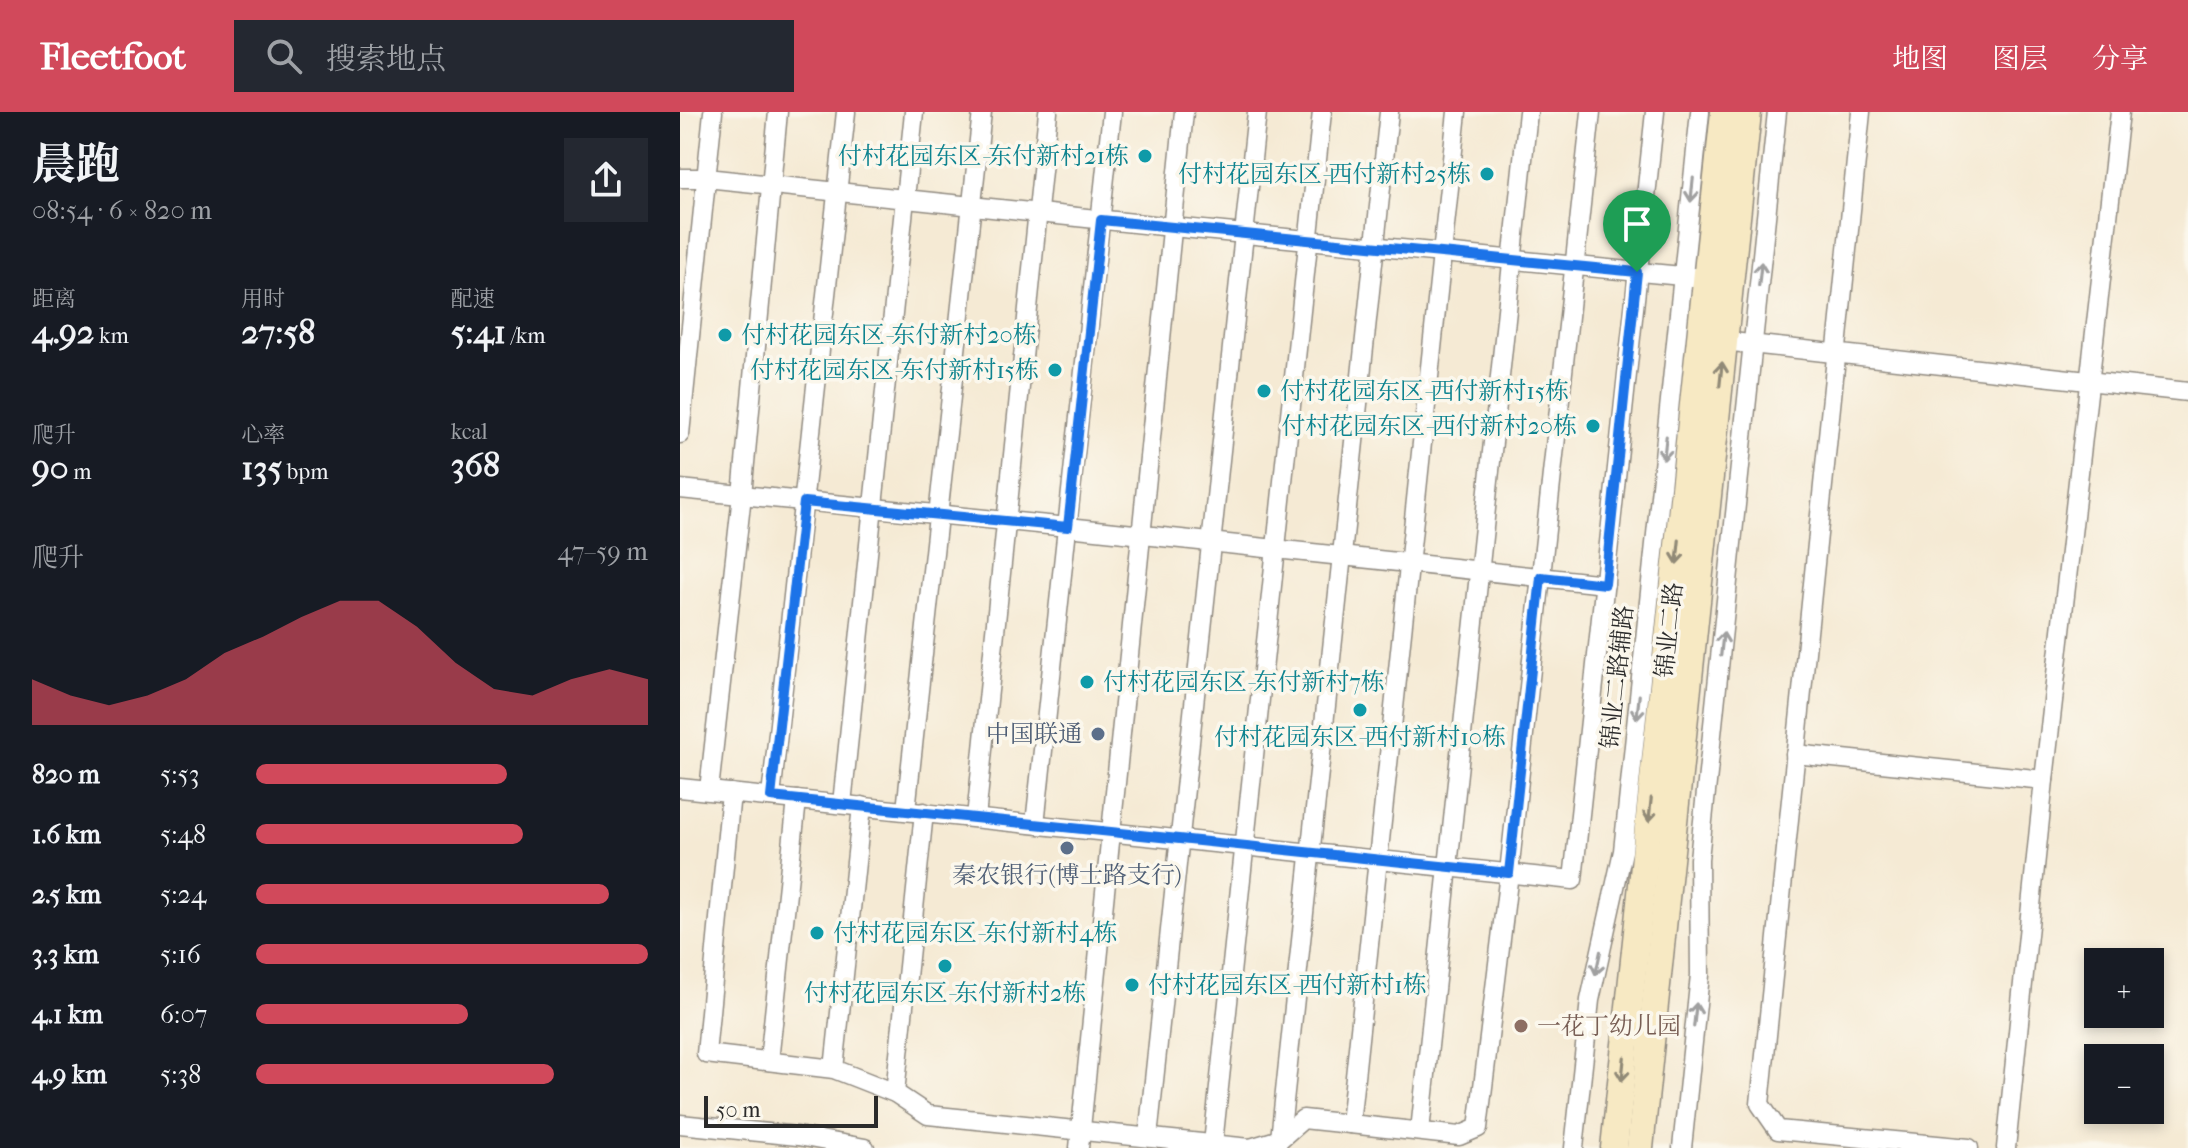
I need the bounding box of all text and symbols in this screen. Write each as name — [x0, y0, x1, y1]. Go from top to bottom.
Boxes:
search box — [234, 20, 794, 92]
text: Fleetfoot — [40, 34, 186, 79]
icon: search — [262, 34, 306, 78]
text: 搜索地点 — [326, 42, 446, 77]
text: 地图 — [1892, 42, 1948, 75]
text: 图层 — [1992, 42, 2048, 75]
text: 分享 — [2092, 42, 2148, 75]
button: share — [564, 138, 648, 222]
text: 晨跑 — [32, 139, 120, 190]
place label: 付村花园东区-东付新村21栋 — [838, 142, 1129, 170]
marker: 付村花园东区-东付新村21栋 — [1136, 147, 1154, 165]
place label: 付村花园东区-西付新村25栋 — [1178, 160, 1471, 188]
marker: 付村花园东区-西付新村25栋 — [1478, 165, 1496, 183]
one-way arrow — [1684, 176, 1699, 202]
pin — [1603, 190, 1671, 272]
text: 08:54 · 6 × 820 m — [32, 195, 212, 226]
icon: arrive — [1615, 202, 1659, 246]
one-way arrow — [1753, 261, 1768, 288]
text: 距离 — [32, 286, 76, 312]
text: 用时 — [241, 286, 285, 312]
text: 配速 — [451, 286, 495, 312]
text: 4.92 — [32, 312, 94, 352]
text: 27:58 — [241, 312, 315, 352]
text: 5:41 — [451, 312, 506, 352]
place label: 付村花园东区-东付新村20栋 — [741, 321, 1037, 349]
text: km — [94, 323, 129, 349]
text: /km — [506, 323, 546, 349]
marker: 付村花园东区-东付新村20栋 — [716, 326, 734, 344]
place label: 付村花园东区-东付新村15栋 — [750, 356, 1039, 384]
marker: 付村花园东区-东付新村15栋 — [1046, 361, 1064, 379]
one-way arrow — [1713, 361, 1728, 388]
place label: 付村花园东区-西付新村15栋 — [1280, 377, 1569, 405]
marker: 付村花园东区-西付新村15栋 — [1255, 382, 1273, 400]
place label: 付村花园东区-西付新村20栋 — [1281, 412, 1577, 440]
marker: 付村花园东区-西付新村20栋 — [1584, 417, 1602, 435]
text: kcal — [451, 419, 488, 445]
text: 爬升 — [32, 422, 76, 448]
text: 心率 — [241, 422, 285, 448]
one-way arrow — [1657, 434, 1672, 461]
text: 368 — [451, 445, 500, 485]
text: 90 — [32, 448, 69, 488]
text: 135 — [241, 448, 282, 488]
text: m — [69, 459, 92, 485]
text: bpm — [282, 459, 328, 485]
text: 47–59 m — [557, 536, 648, 567]
one-way arrow — [1670, 538, 1685, 564]
text: 爬升 — [32, 542, 84, 573]
street label: 锦业二路 — [1650, 581, 1688, 679]
street label: 锦业二路辅路 — [1596, 604, 1638, 750]
one-way arrow — [1714, 631, 1729, 658]
place label: 付村花园东区-东付新村7栋 — [1103, 668, 1385, 696]
marker: 付村花园东区-东付新村7栋 — [1078, 673, 1096, 691]
one-way arrow — [1630, 693, 1645, 720]
marker: 付村花园东区-西付新村10栋 — [1351, 701, 1369, 719]
place label: 中国联通 — [986, 720, 1082, 748]
place label: 付村花园东区-西付新村10栋 — [1214, 723, 1506, 751]
marker: 中国联通 — [1089, 725, 1107, 743]
text: 820 m — [32, 759, 100, 790]
text: 5:53 — [160, 759, 199, 790]
one-way arrow — [1643, 796, 1658, 823]
text: 1.6 km — [32, 819, 101, 850]
text: 5:48 — [160, 819, 206, 850]
marker: 秦农银行(博士路支行) — [1058, 839, 1076, 857]
place label: 秦农银行(博士路支行) — [952, 861, 1182, 889]
text: 2.5 km — [32, 879, 101, 910]
text: 5:24 — [160, 879, 206, 910]
place label: 付村花园东区-东付新村4栋 — [833, 919, 1117, 947]
marker: 付村花园东区-东付新村4栋 — [808, 924, 826, 942]
text: 3.3 km — [32, 939, 99, 970]
text: 5:16 — [160, 939, 201, 970]
map controls — [2084, 948, 2164, 1124]
button: + — [2084, 948, 2164, 1028]
one-way arrow — [1590, 950, 1605, 976]
marker: 付村花园东区-东付新村2栋 — [936, 957, 954, 975]
place label: 付村花园东区-西付新村1栋 — [1148, 971, 1427, 999]
marker: 付村花园东区-西付新村1栋 — [1123, 976, 1141, 994]
place label: 付村花园东区-东付新村2栋 — [804, 979, 1086, 1007]
text: 4.1 km — [32, 999, 103, 1030]
text: 6:07 — [160, 999, 207, 1030]
one-way arrow — [1688, 1002, 1703, 1029]
place label: 一花丁幼儿园 — [1537, 1012, 1681, 1040]
marker: 一花丁幼儿园 — [1512, 1017, 1530, 1035]
button: − — [2084, 1044, 2164, 1124]
one-way arrow — [1615, 1055, 1630, 1082]
text: 4.9 km — [32, 1059, 107, 1090]
text: 5:38 — [160, 1059, 201, 1090]
scale bar — [704, 1092, 878, 1128]
text: 50 m — [716, 1097, 761, 1123]

